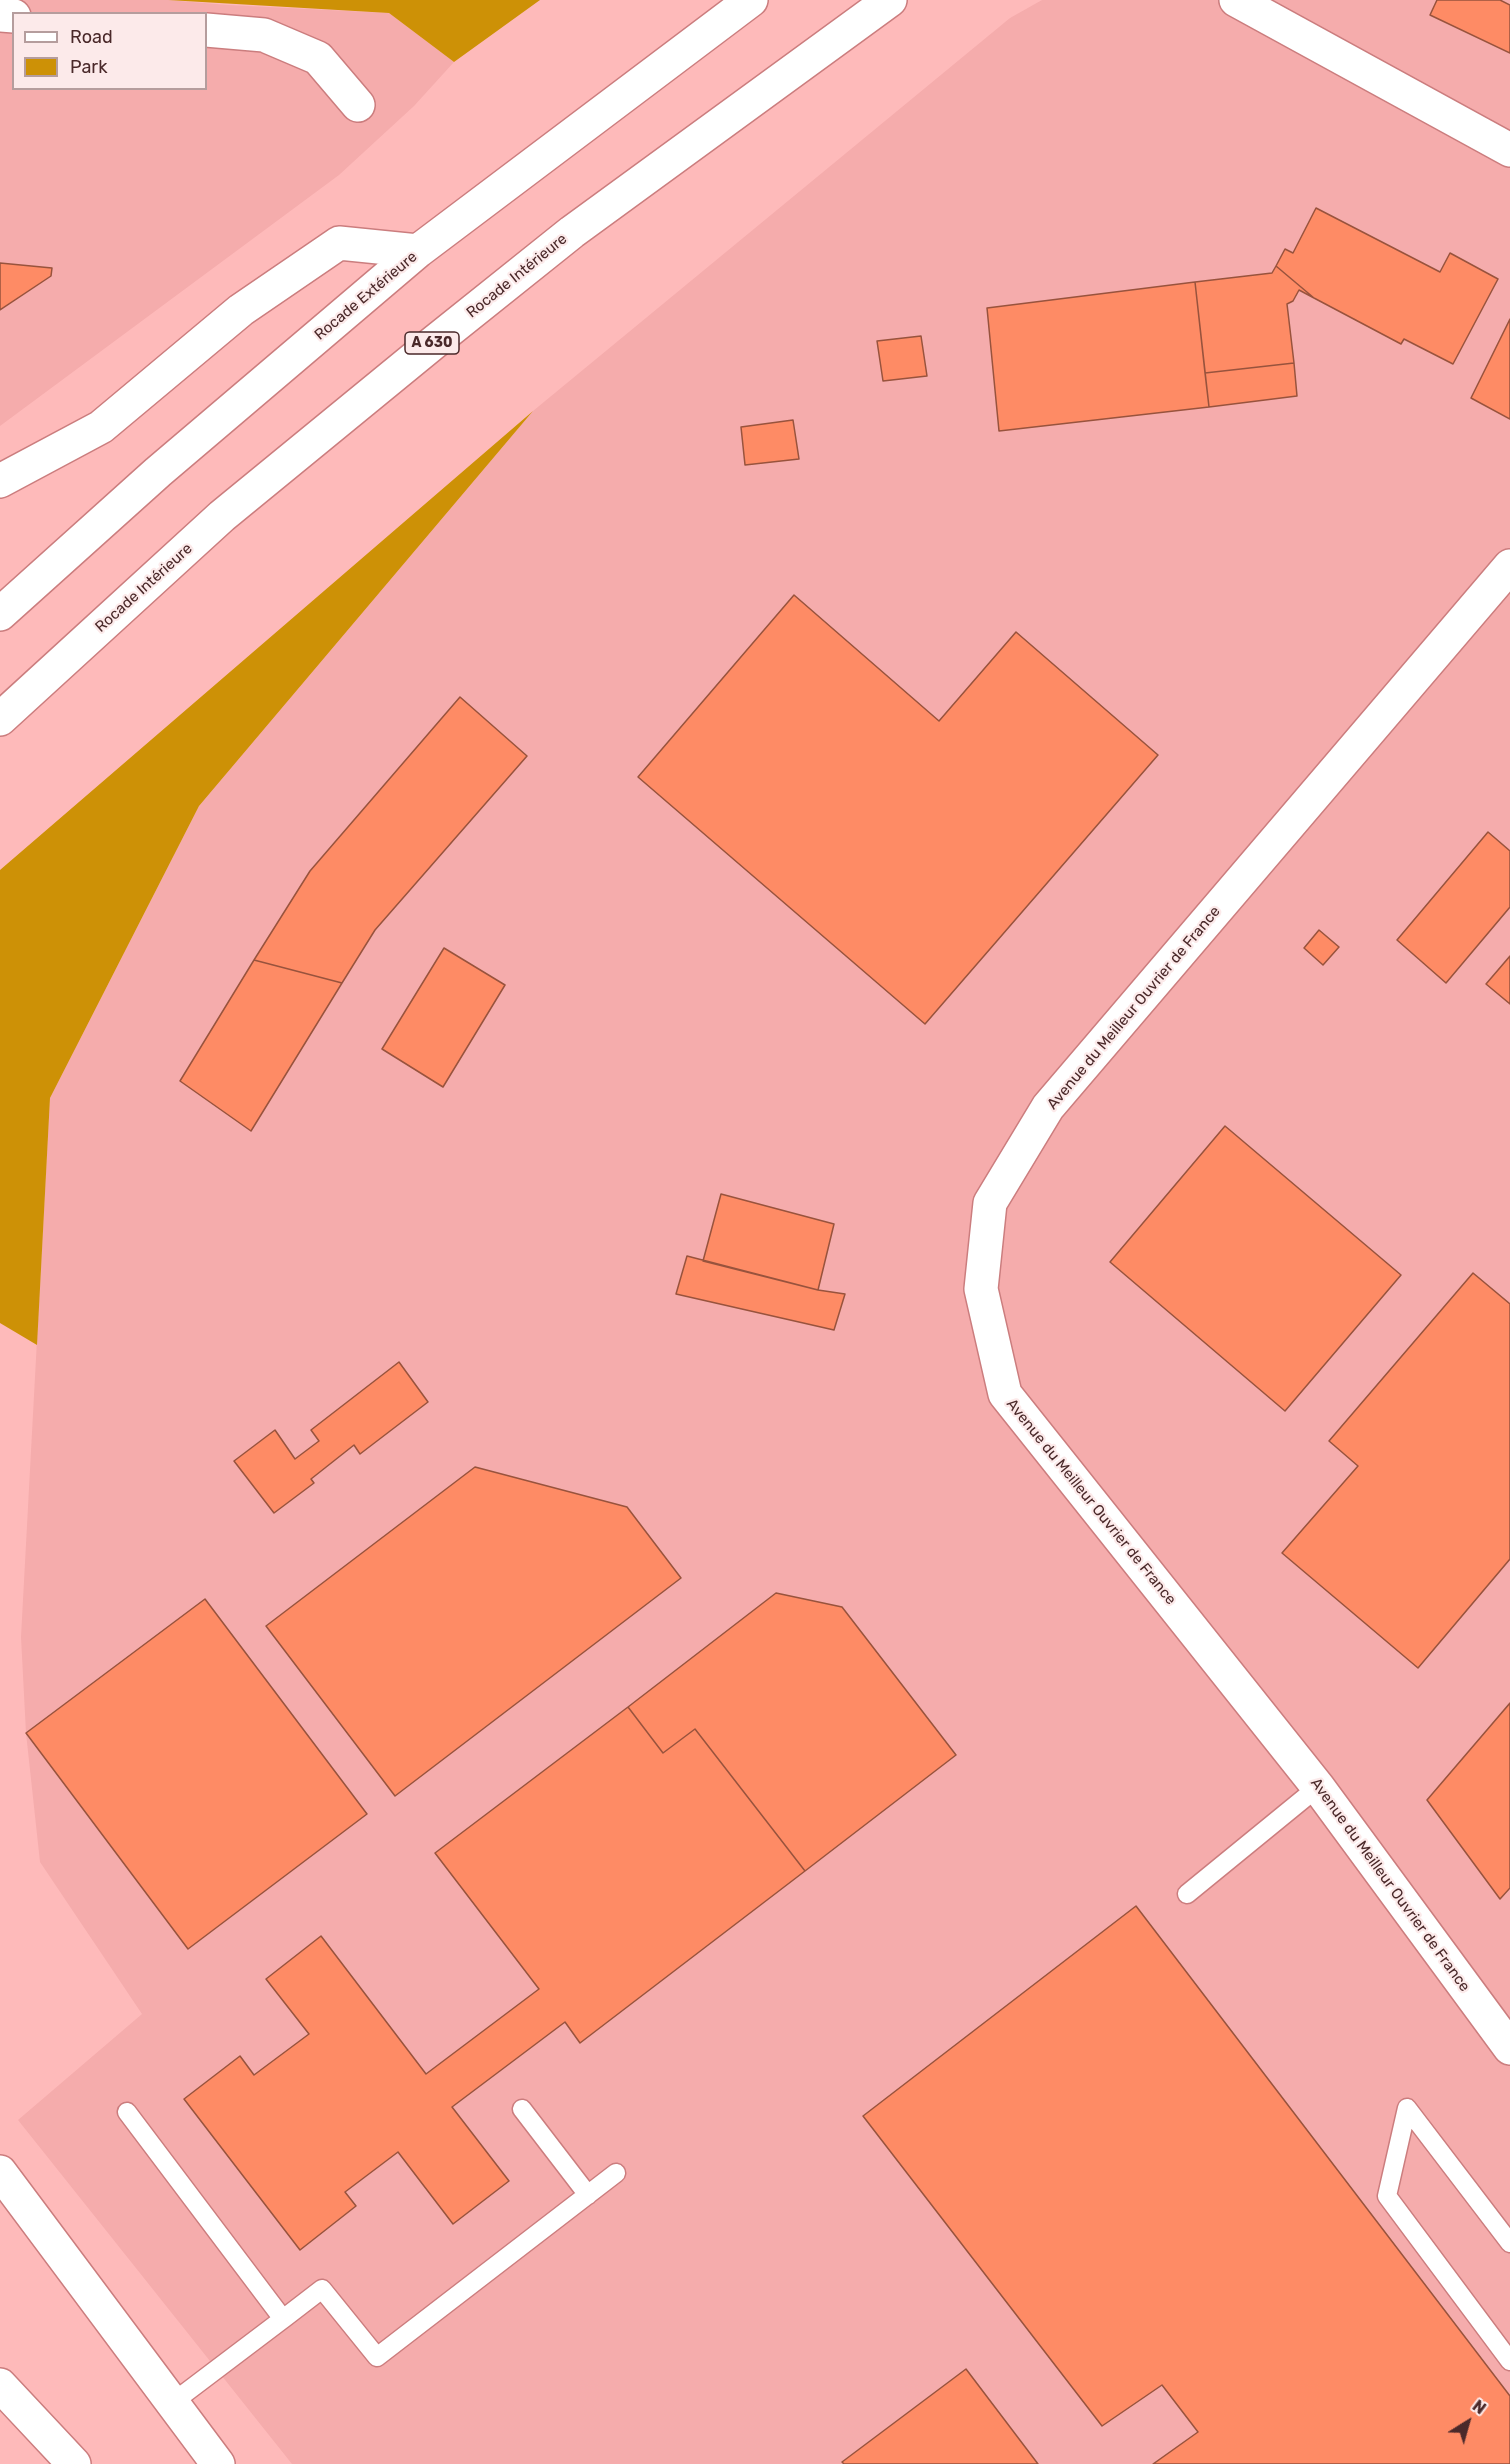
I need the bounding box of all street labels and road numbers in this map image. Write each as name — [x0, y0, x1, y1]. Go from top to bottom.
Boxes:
street label: Rocade Intérieure — [463, 230, 571, 322]
street label: Rocade Extérieure — [311, 248, 421, 344]
road number: A 630 — [405, 332, 459, 354]
street label: Rocade Intérieure — [92, 540, 196, 636]
street label: Avenue du Meilleur Ouvrier de France — [1044, 903, 1224, 1113]
street label: Avenue du Meilleur Ouvrier de France — [1002, 1395, 1180, 1609]
street label: Avenue du Meilleur Ouvrier de France — [1306, 1775, 1474, 1995]

